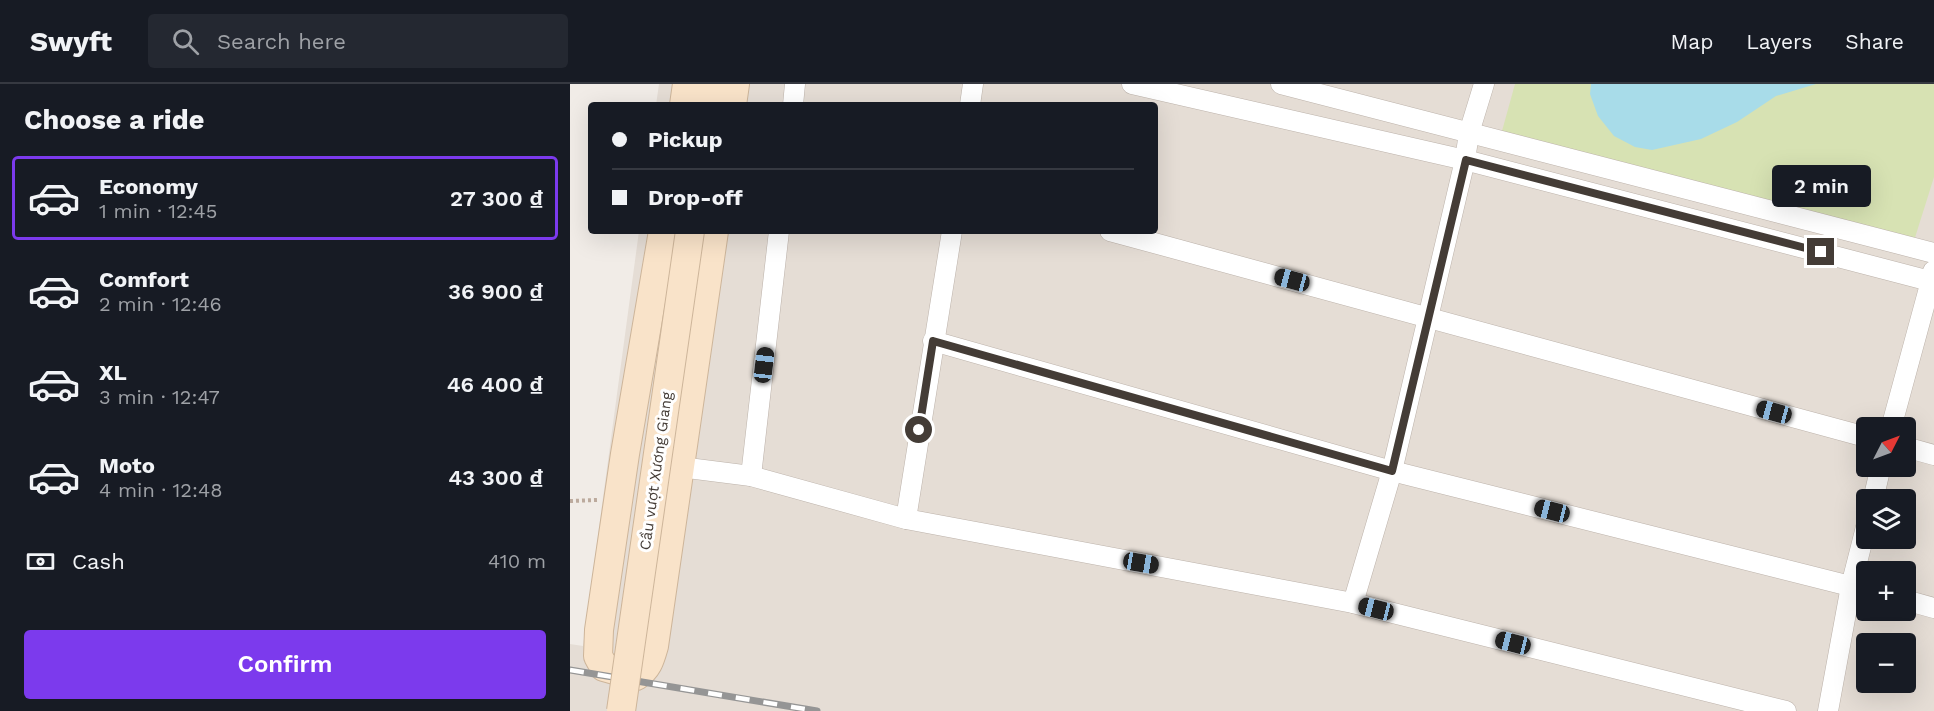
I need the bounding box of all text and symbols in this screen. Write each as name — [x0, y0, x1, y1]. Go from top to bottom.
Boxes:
search box — [148, 14, 568, 68]
text: Swyft — [30, 25, 112, 58]
icon: search — [169, 25, 202, 58]
text: Search here — [217, 29, 346, 54]
text: Map — [1670, 29, 1713, 54]
text: Layers — [1746, 29, 1812, 54]
text: Share — [1845, 29, 1904, 54]
text: Choose a ride — [24, 104, 204, 136]
text: Pickup — [648, 127, 723, 152]
callout: 2 min — [1772, 165, 1870, 207]
icon: car — [27, 171, 81, 225]
text: Economy — [99, 174, 198, 199]
text: 2 min — [1794, 174, 1849, 198]
text: Drop-off — [648, 185, 743, 210]
text: 27 300 ₫ — [450, 186, 543, 211]
text: 1 min · 12:45 — [99, 199, 217, 223]
route end — [1807, 238, 1834, 265]
icon: car — [27, 264, 81, 318]
text: Comfort — [99, 267, 189, 292]
car — [1272, 267, 1312, 293]
text: 36 900 ₫ — [448, 279, 543, 304]
text: 2 min · 12:46 — [99, 292, 222, 316]
car — [753, 346, 775, 384]
icon: car — [27, 357, 81, 411]
text: XL — [99, 360, 127, 385]
text: 46 400 ₫ — [447, 372, 543, 397]
text: 3 min · 12:47 — [99, 385, 220, 409]
street label: Cầu vượt Xương Giang — [636, 391, 676, 551]
car — [1754, 399, 1794, 425]
route start — [905, 416, 932, 443]
north arrow — [1856, 417, 1916, 477]
map controls — [1856, 417, 1916, 693]
icon: car — [27, 450, 81, 504]
text: Moto — [99, 453, 155, 478]
text: 43 300 ₫ — [448, 465, 543, 490]
text: 4 min · 12:48 — [99, 478, 222, 502]
button: layers — [1856, 489, 1916, 549]
car — [1532, 498, 1572, 524]
icon: cash — [24, 545, 57, 578]
text: Cash — [72, 549, 125, 574]
text: 410 m — [488, 549, 546, 573]
car — [1122, 551, 1160, 575]
button: + — [1856, 561, 1916, 621]
car — [1356, 596, 1396, 622]
button: Confirm — [24, 630, 546, 699]
car — [1493, 630, 1533, 656]
button: − — [1856, 633, 1916, 693]

